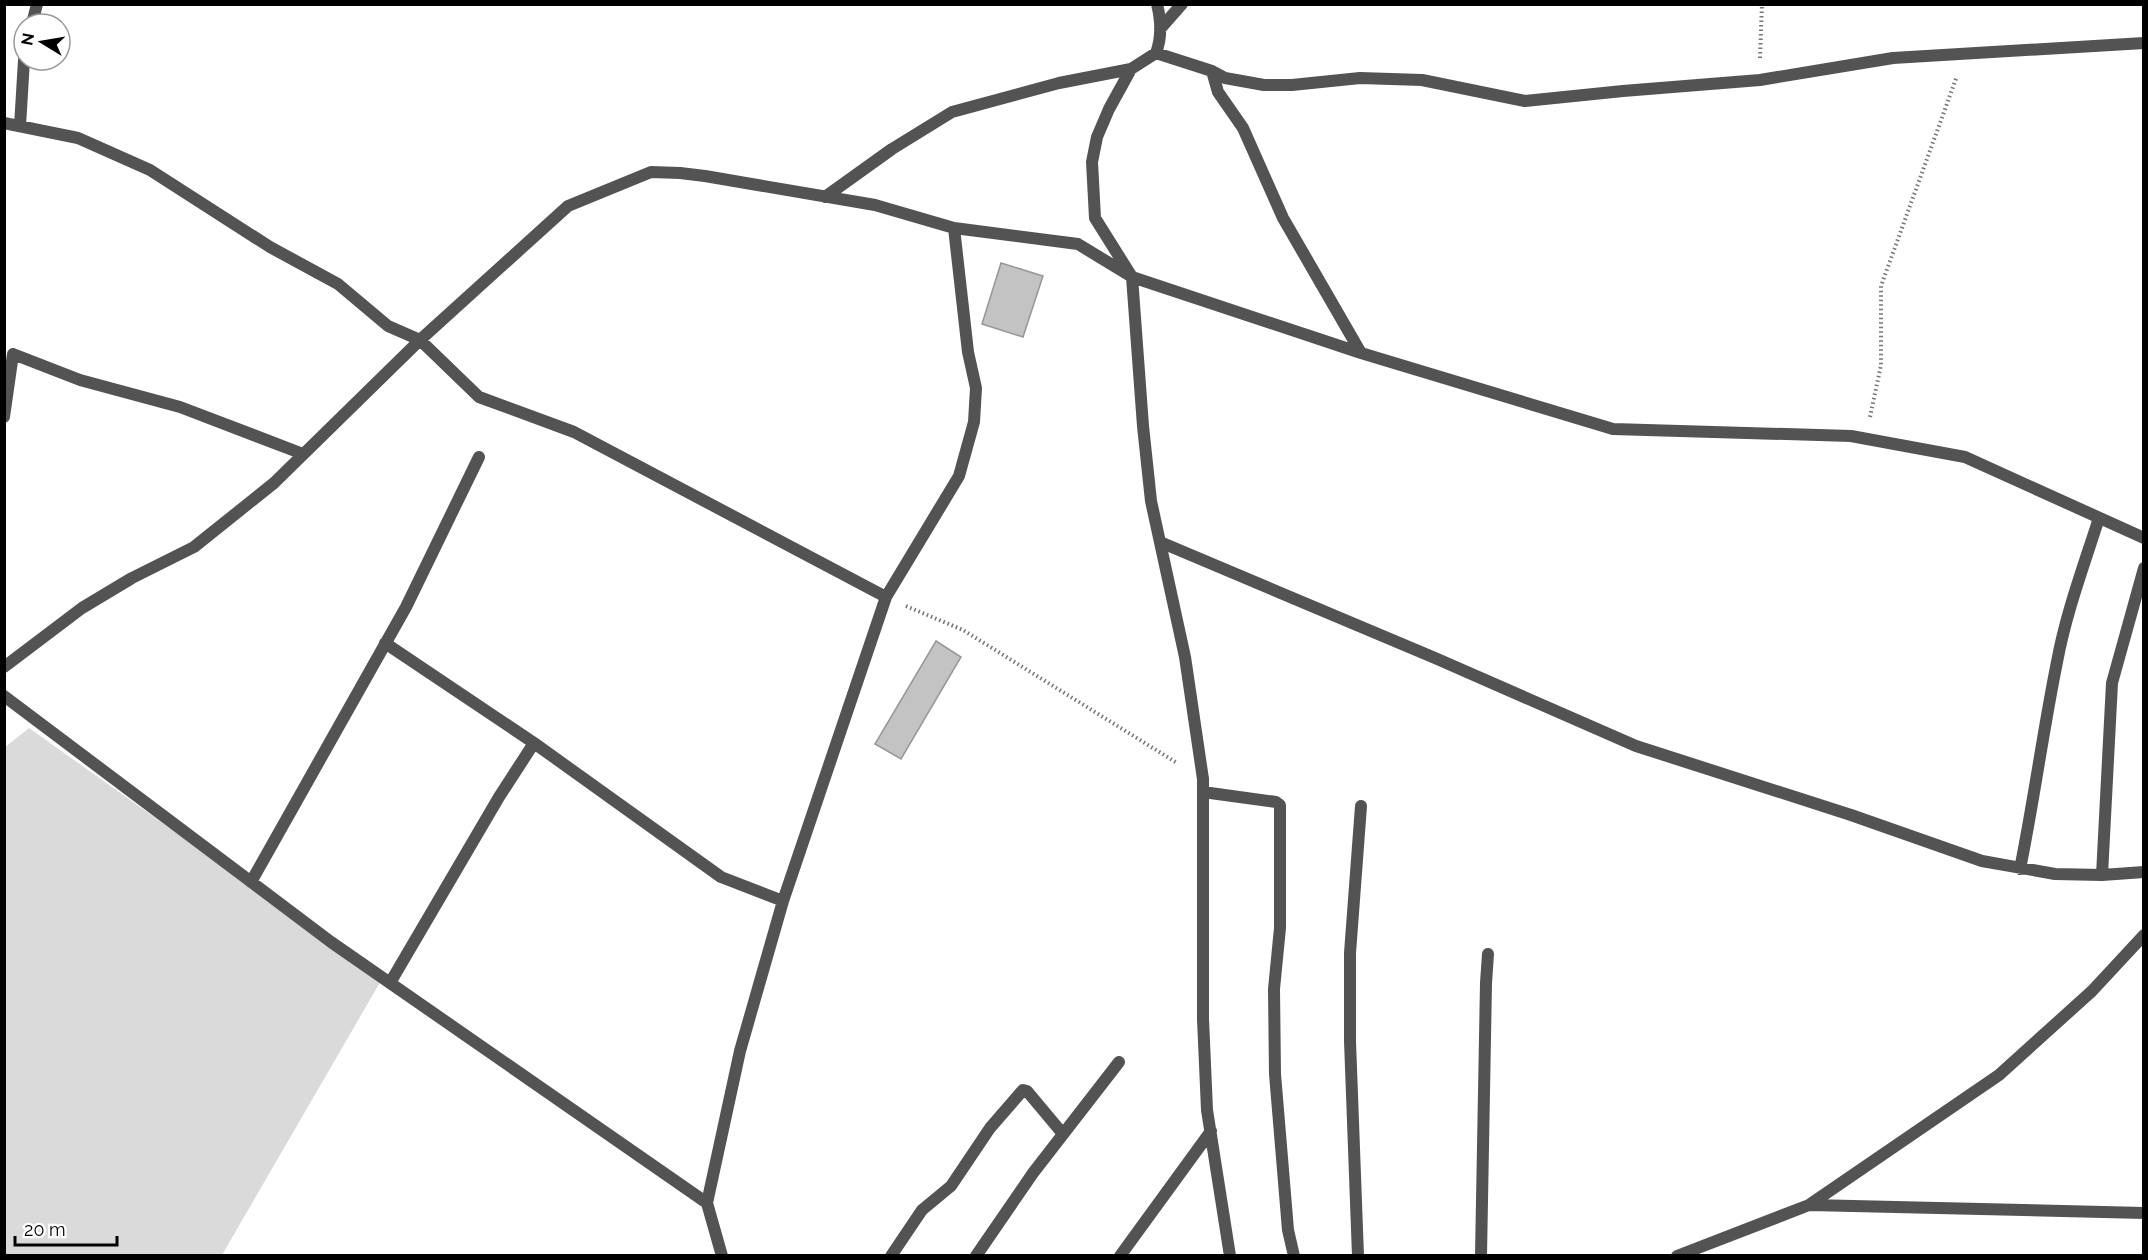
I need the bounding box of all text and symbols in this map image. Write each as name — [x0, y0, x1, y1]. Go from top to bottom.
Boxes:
north arrow — [12, 12, 72, 72]
text: N — [17, 31, 38, 47]
scale bar — [15, 1209, 117, 1247]
text: 20 m — [24, 1219, 66, 1240]

